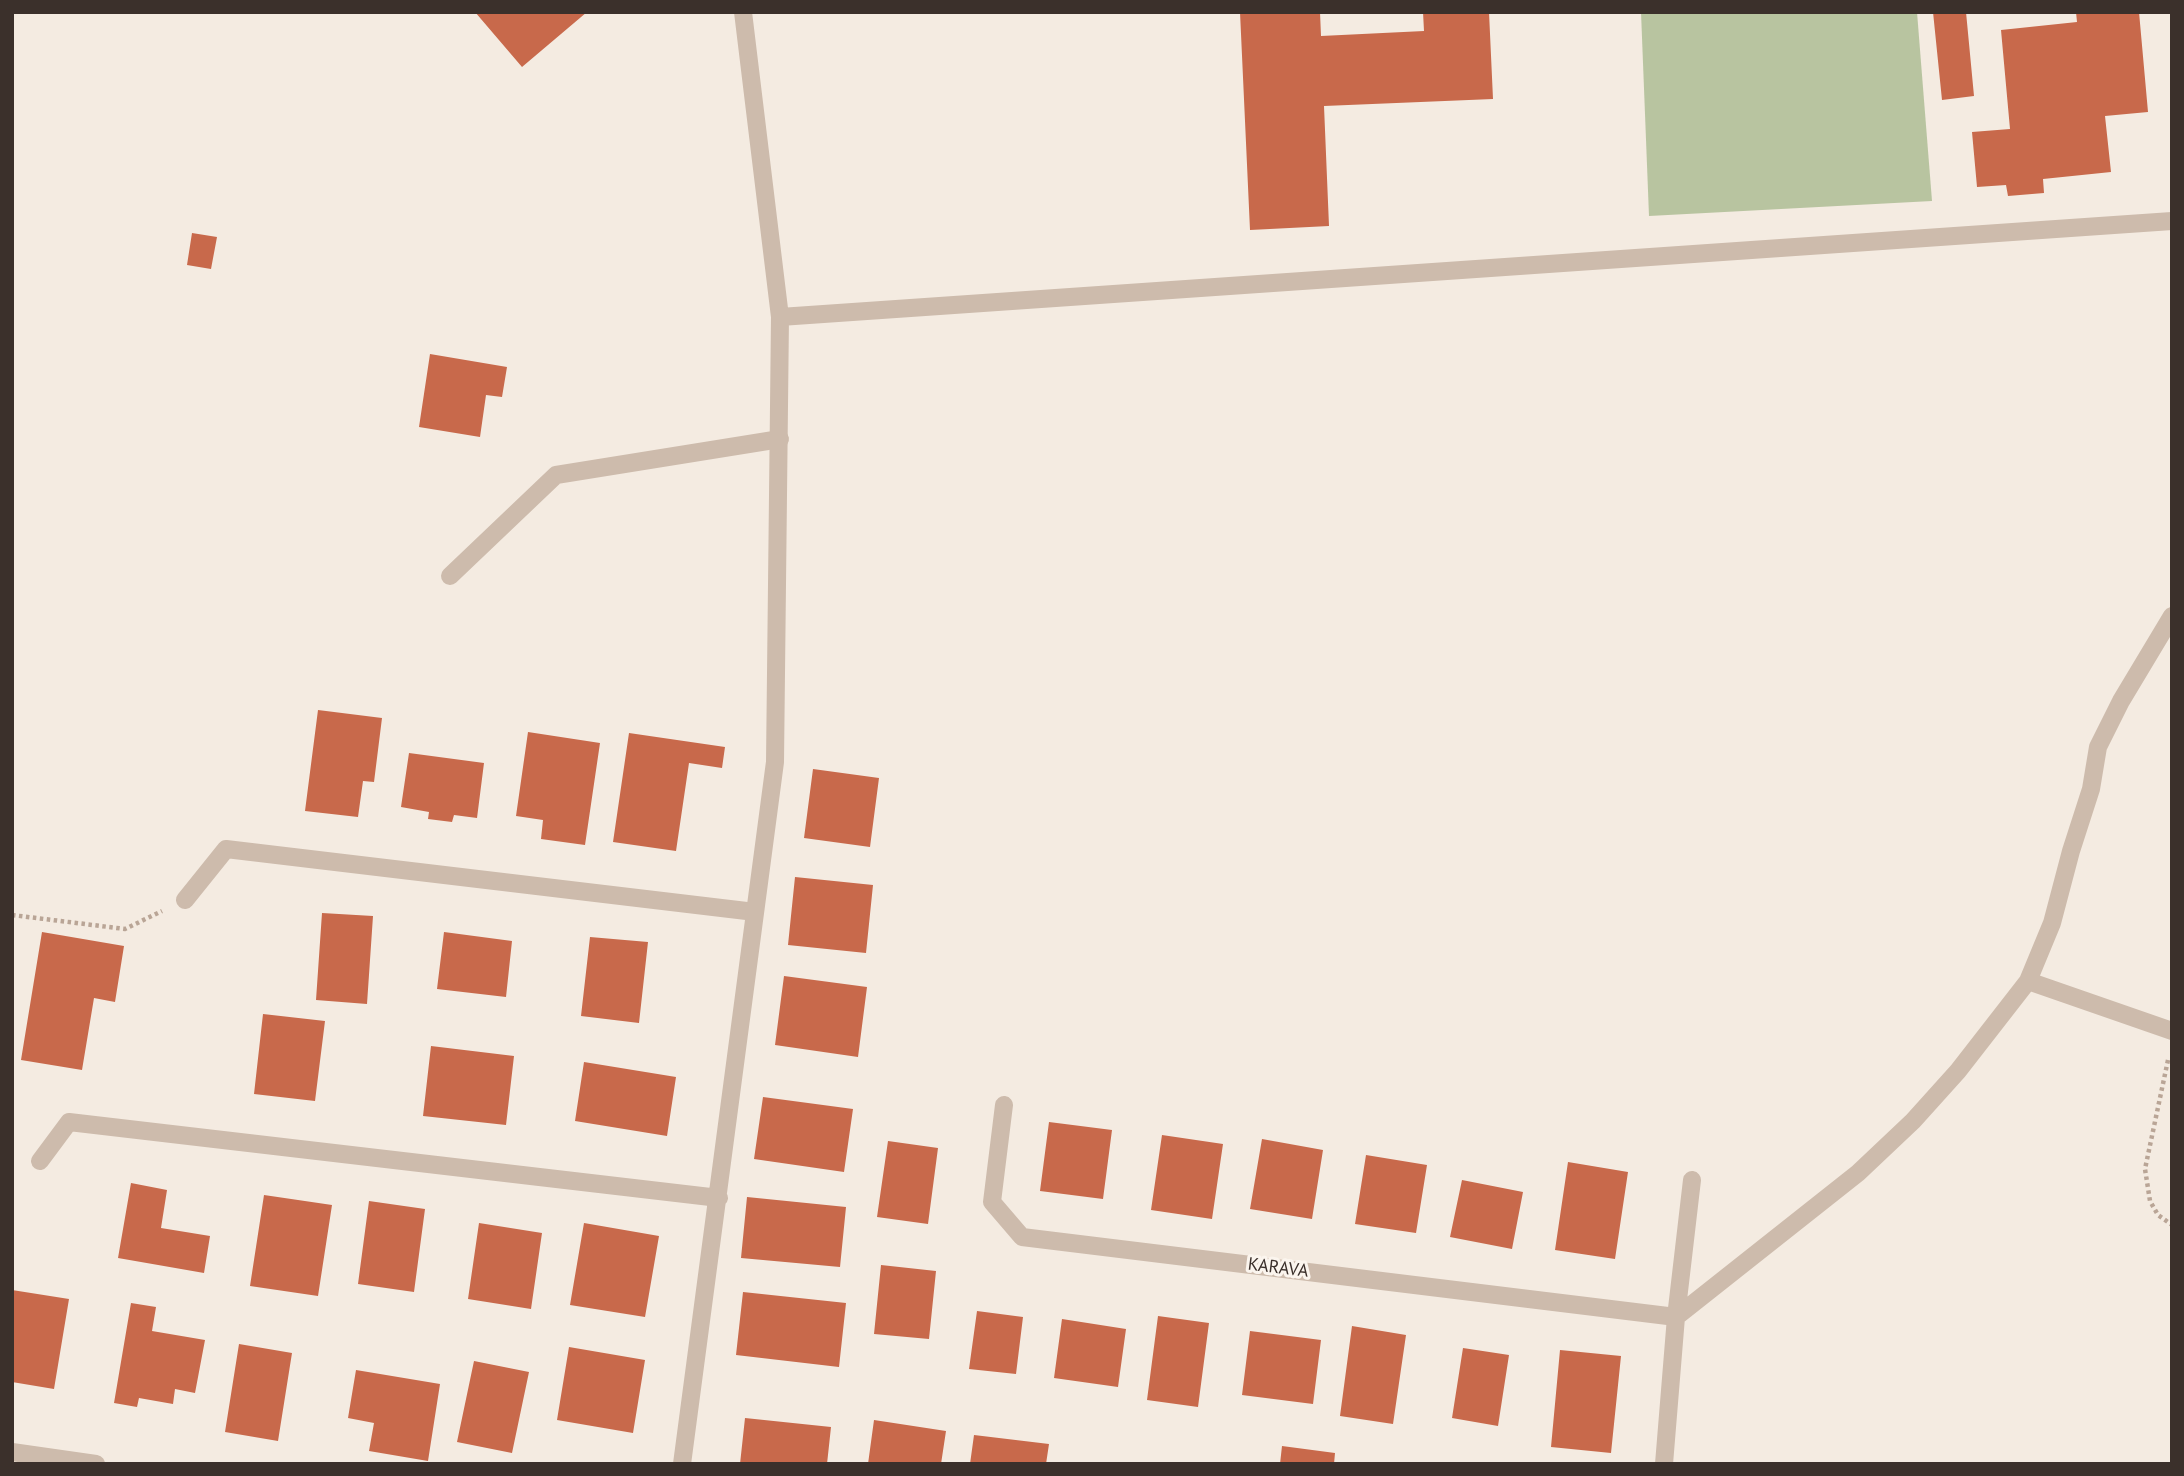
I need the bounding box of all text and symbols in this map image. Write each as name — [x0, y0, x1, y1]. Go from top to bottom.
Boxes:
street label: KARAVA — [1246, 1254, 1310, 1282]

